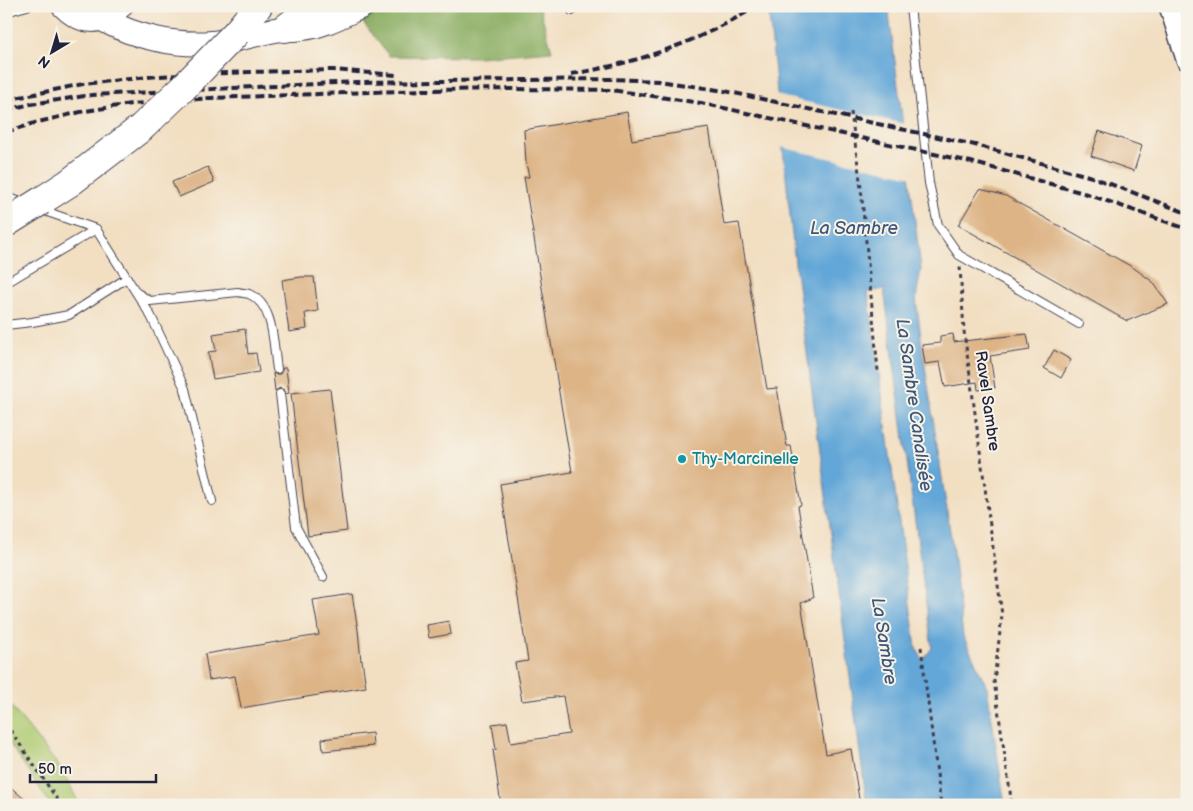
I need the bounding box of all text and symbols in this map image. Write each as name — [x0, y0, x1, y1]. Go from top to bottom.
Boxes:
north arrow — [28, 28, 78, 78]
text: N — [35, 52, 54, 72]
water label: La Sambre — [810, 218, 898, 239]
water label: La Sambre Canalisée — [891, 317, 937, 493]
street label: Ravel Sambre — [971, 350, 1004, 453]
place label: Thy-Marcinelle — [692, 450, 799, 469]
marker: Thy-Marcinelle — [676, 453, 688, 465]
water label: La Sambre — [867, 596, 901, 686]
scale bar — [30, 751, 156, 783]
text: 50 m — [38, 760, 72, 779]

